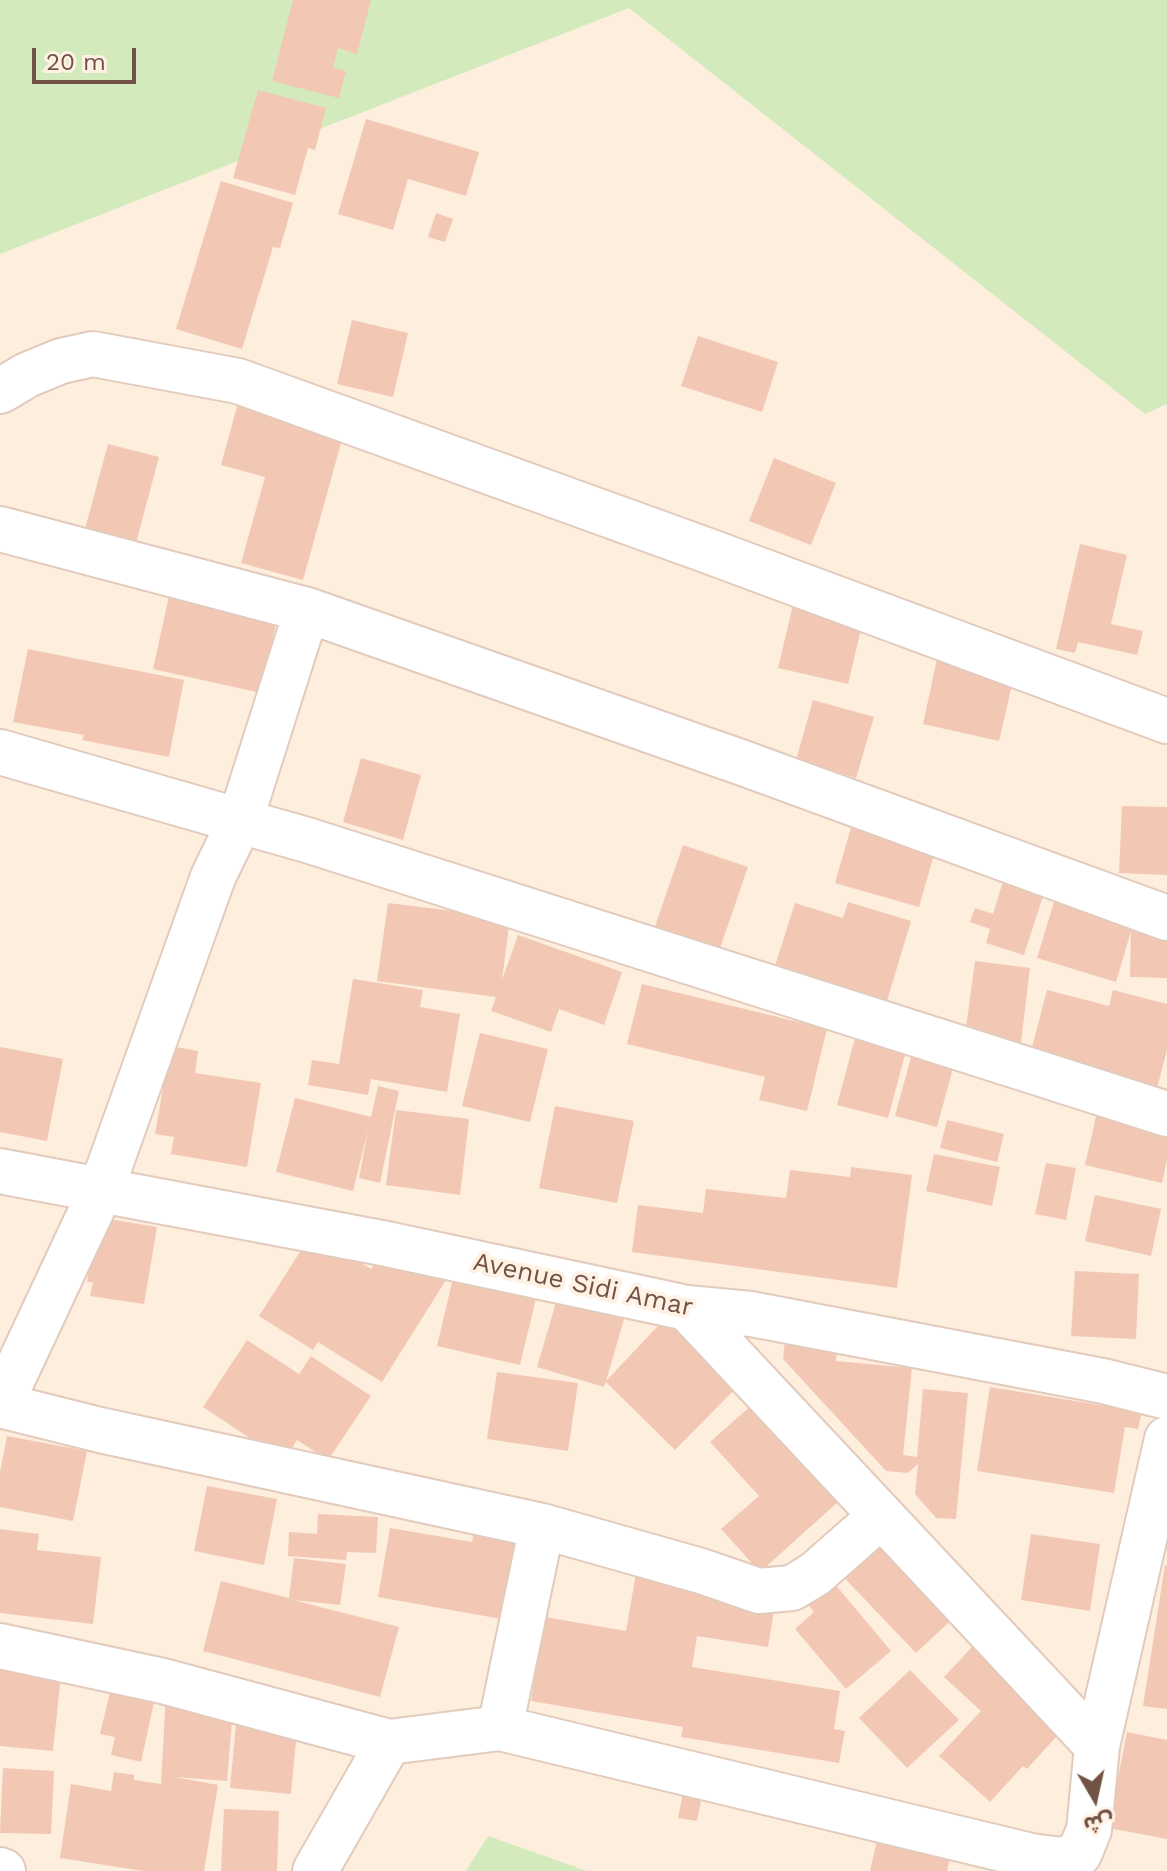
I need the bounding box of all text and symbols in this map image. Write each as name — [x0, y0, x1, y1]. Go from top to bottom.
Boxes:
scale bar — [36, 32, 140, 82]
text: 20 m — [46, 48, 106, 76]
street label: Avenue Sidi Amar — [470, 1246, 696, 1324]
north arrow — [1055, 1759, 1135, 1839]
text: ش — [1082, 1808, 1116, 1838]

